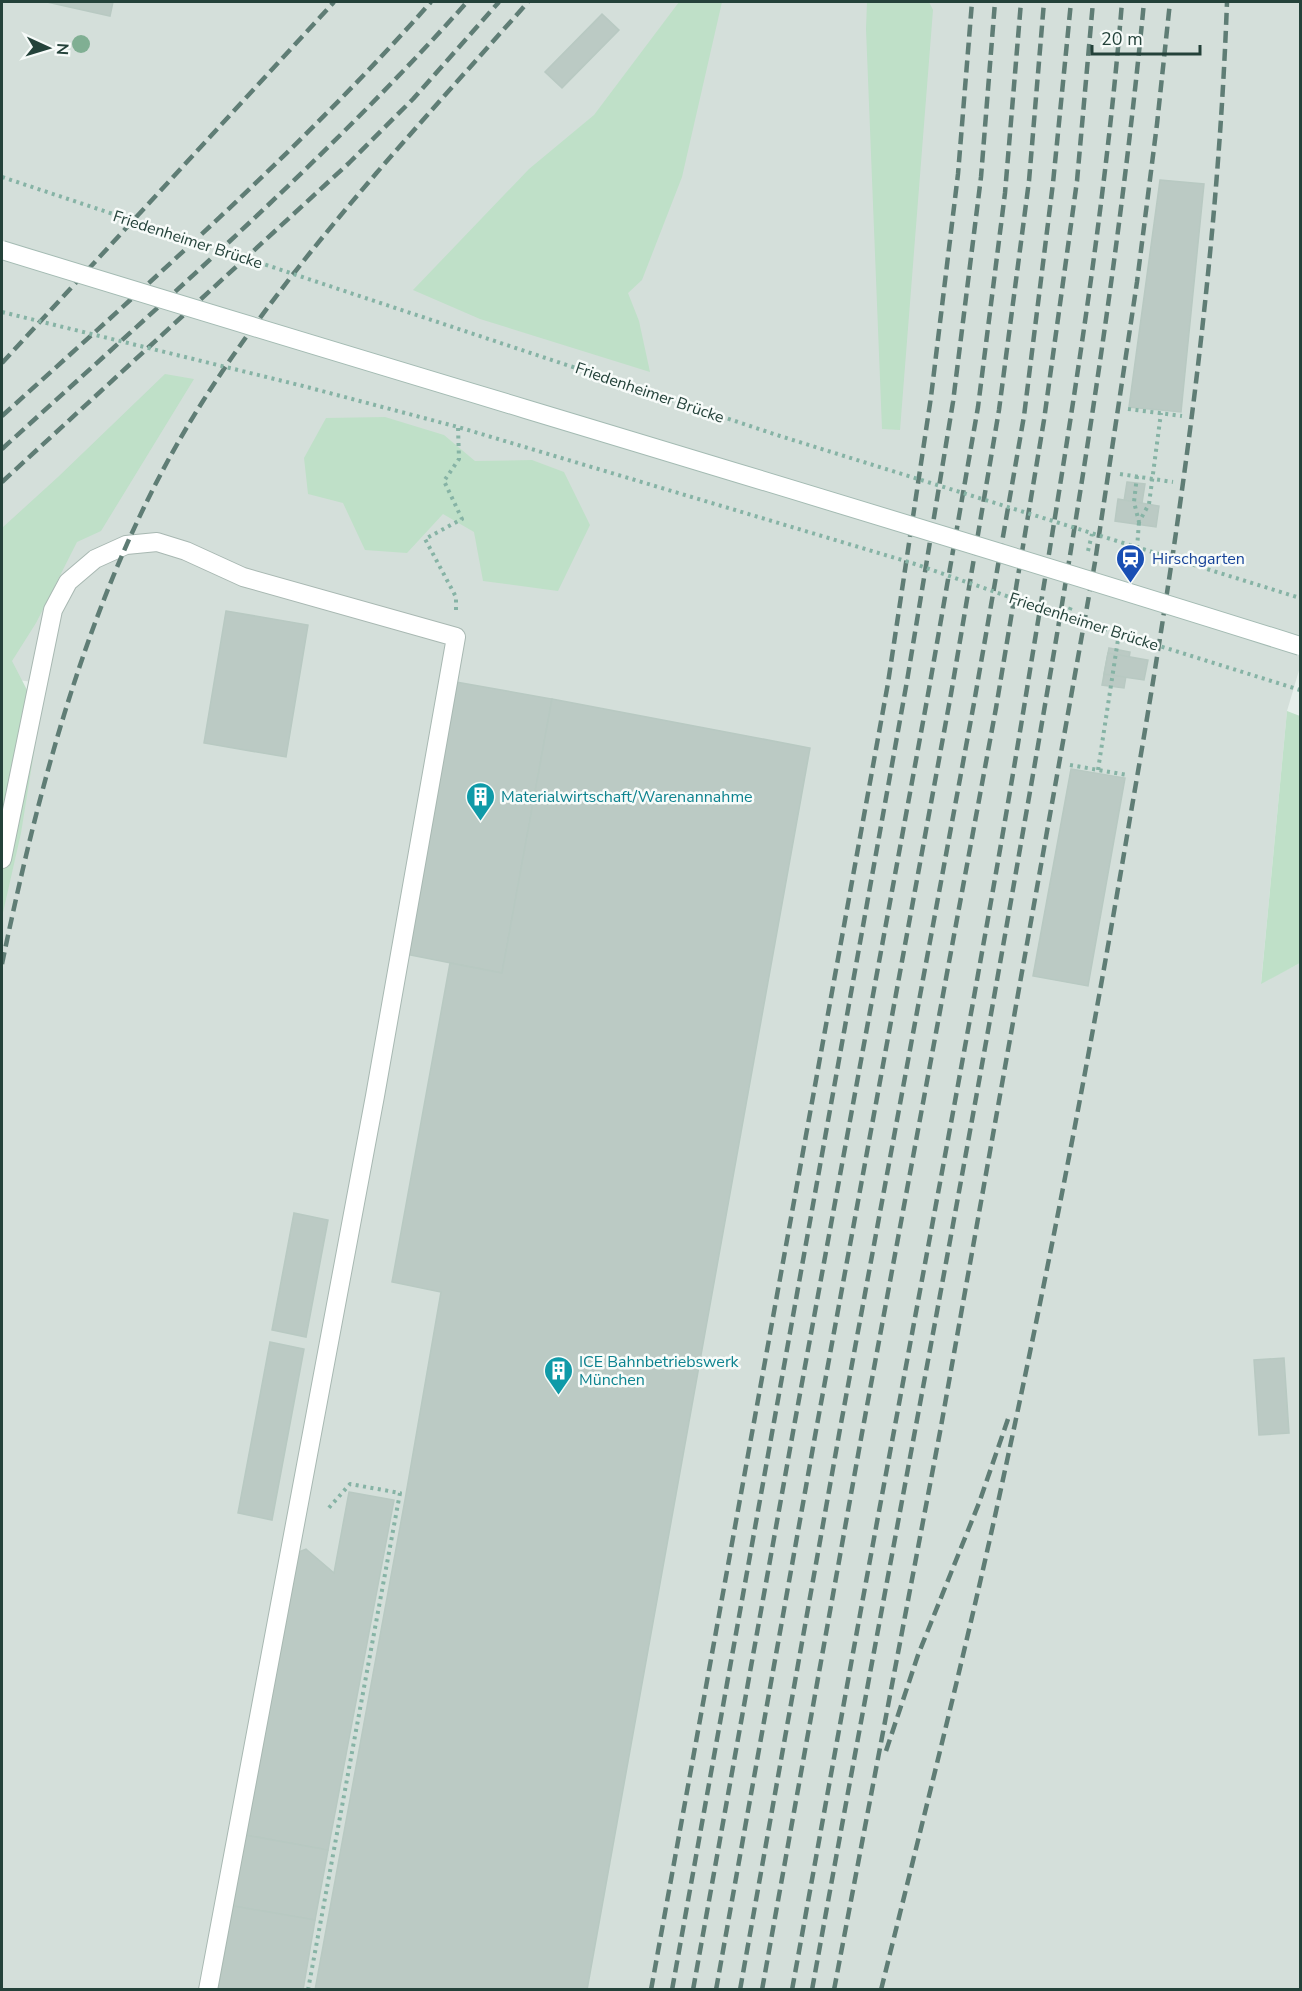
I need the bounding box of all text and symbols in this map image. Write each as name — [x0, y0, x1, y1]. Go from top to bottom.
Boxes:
north arrow — [18, 18, 78, 78]
scale bar — [1092, 18, 1200, 56]
text: 20 m — [1101, 27, 1143, 51]
text: N — [51, 42, 73, 56]
street label: Friedenheimer Brücke — [110, 205, 265, 275]
street label: Friedenheimer Brücke — [572, 357, 727, 429]
station icon: Hirschgarten — [1115, 542, 1147, 584]
place label: Hirschgarten — [1152, 548, 1245, 570]
street label: Friedenheimer Brücke — [1006, 587, 1161, 657]
building icon: Materialwirtschaft/Warenannahme — [464, 780, 496, 822]
place label: Materialwirtschaft/Warenannahme — [501, 786, 753, 808]
place label: ICE Bahnbetriebswerk München — [579, 1351, 740, 1391]
building icon: ICE Bahnbetriebswerk München — [542, 1354, 574, 1396]

